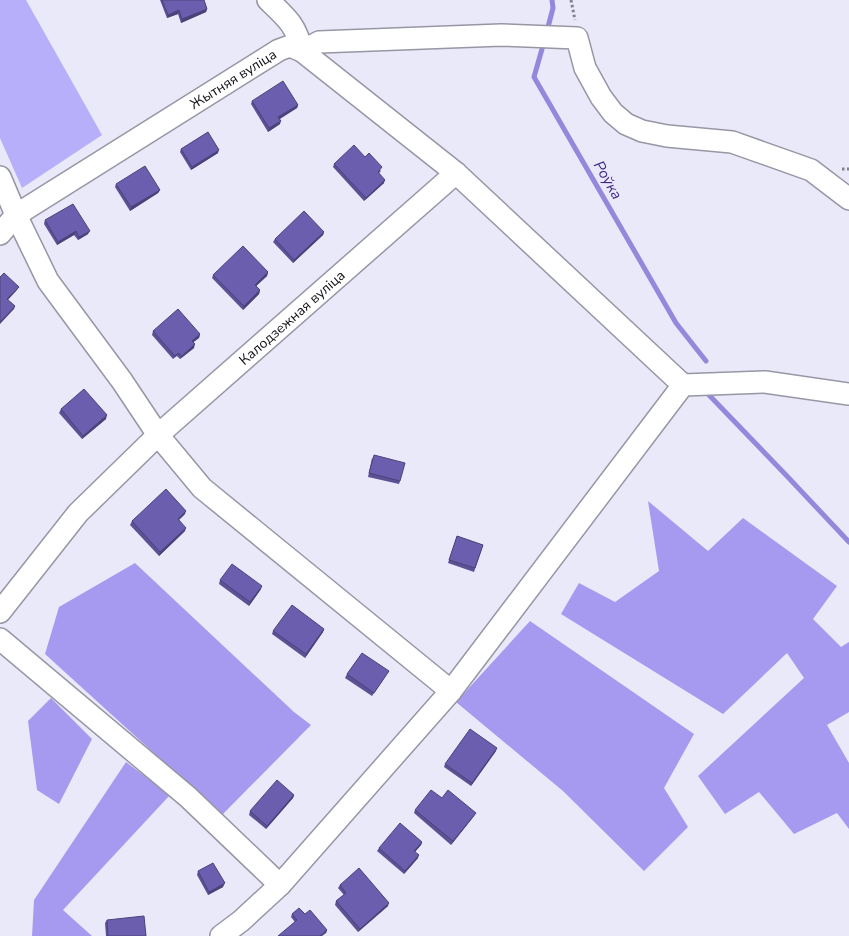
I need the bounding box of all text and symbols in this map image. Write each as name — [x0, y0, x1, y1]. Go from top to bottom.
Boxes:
street label: Жытняя вуліца — [186, 45, 280, 114]
water label: Роўка — [589, 157, 627, 203]
street label: Калодзежная вуліца — [235, 266, 349, 369]

